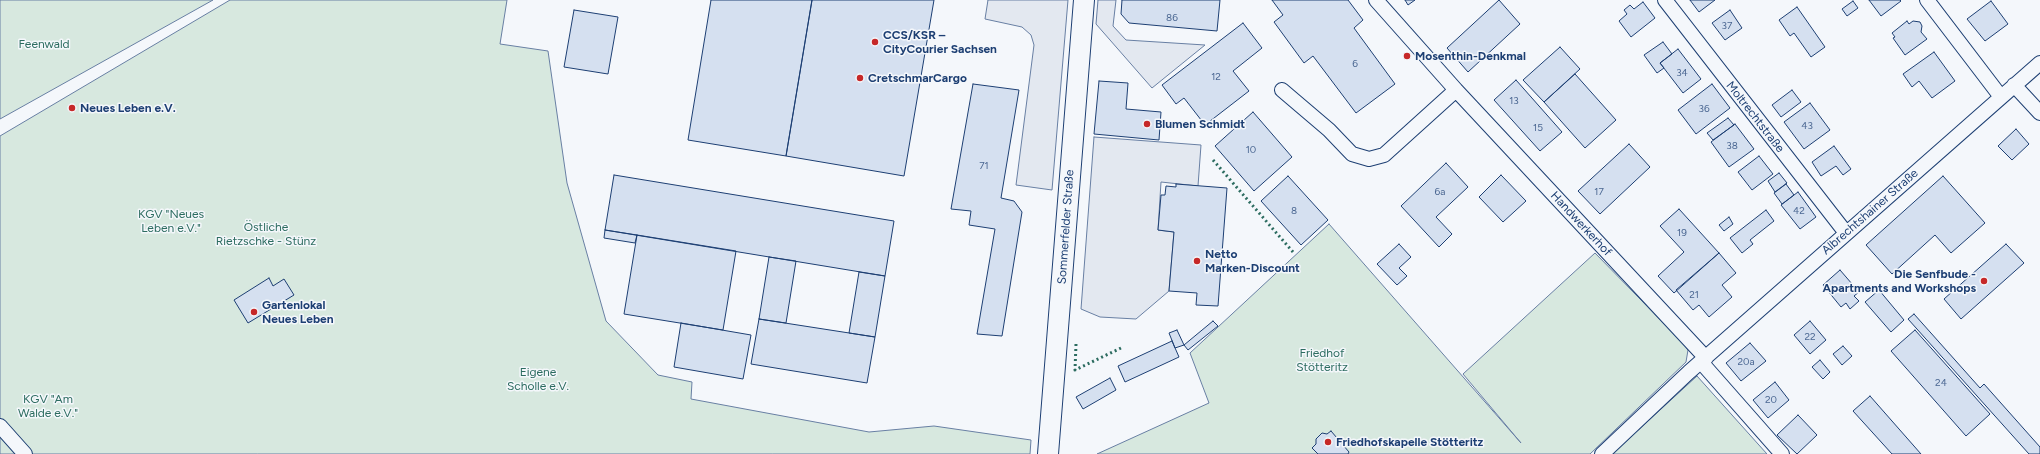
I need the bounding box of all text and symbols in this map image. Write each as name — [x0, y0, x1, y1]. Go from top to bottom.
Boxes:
house number: 86 — [1166, 12, 1178, 24]
house number: 37 — [1722, 20, 1732, 32]
place label: CCS/KSR – CityCourier Sachsen — [883, 28, 997, 56]
park label: Feenwald — [18, 37, 70, 51]
marker: CCS/KSR – CityCourier Sachsen — [870, 37, 880, 47]
place label: Mosenthin-Denkmal — [1415, 49, 1526, 63]
marker: Mosenthin-Denkmal — [1402, 51, 1412, 61]
house number: 6 — [1352, 58, 1358, 70]
house number: 34 — [1676, 67, 1688, 79]
place label: CretschmarCargo — [868, 71, 967, 85]
house number: 12 — [1211, 71, 1221, 83]
marker: CretschmarCargo — [855, 73, 865, 83]
street label: Moltrechtstraße — [1723, 79, 1787, 155]
house number: 13 — [1509, 95, 1519, 107]
place label: Neues Leben e.V. — [80, 101, 176, 115]
marker: Neues Leben e.V. — [67, 103, 77, 113]
house number: 36 — [1698, 103, 1710, 115]
place label: Blumen Schmidt — [1155, 117, 1245, 131]
marker: Blumen Schmidt — [1142, 119, 1152, 129]
house number: 43 — [1801, 120, 1813, 132]
house number: 15 — [1533, 122, 1543, 134]
house number: 38 — [1726, 140, 1738, 152]
house number: 10 — [1246, 144, 1256, 156]
house number: 71 — [979, 160, 989, 172]
street label: Albrechtshainer Straße — [1819, 166, 1921, 258]
street label: Sommerfelder Straße — [1055, 169, 1077, 285]
house number: 6a — [1435, 186, 1445, 198]
house number: 17 — [1594, 186, 1604, 198]
street label: Handwerkerhof — [1547, 189, 1615, 259]
house number: 8 — [1291, 205, 1297, 217]
house number: 42 — [1793, 205, 1805, 217]
park label: KGV "Neues Leben e.V." — [138, 207, 204, 235]
park label: Östliche Rietzschke - Stünz — [216, 220, 316, 248]
house number: 19 — [1677, 227, 1687, 239]
place label: Netto Marken-Discount — [1205, 247, 1300, 275]
marker: Netto Marken-Discount — [1192, 256, 1202, 266]
place label: Die Senfbude - Apartments and Workshops — [1823, 267, 1976, 295]
marker: Die Senfbude - Apartments and Workshops — [1979, 276, 1989, 286]
house number: 21 — [1689, 289, 1699, 301]
place label: Gartenlokal Neues Leben — [262, 298, 334, 326]
marker: Gartenlokal Neues Leben — [249, 307, 259, 317]
house number: 22 — [1804, 331, 1816, 343]
park label: Friedhof Stötteritz — [1296, 346, 1348, 374]
house number: 20a — [1737, 356, 1755, 368]
park label: Eigene Scholle e.V. — [507, 365, 569, 393]
house number: 24 — [1935, 377, 1947, 389]
park label: KGV "Am Walde e.V." — [18, 392, 78, 420]
house number: 20 — [1765, 394, 1777, 406]
place label: Friedhofskapelle Stötteritz — [1336, 435, 1483, 449]
marker: Friedhofskapelle Stötteritz — [1323, 437, 1333, 447]

